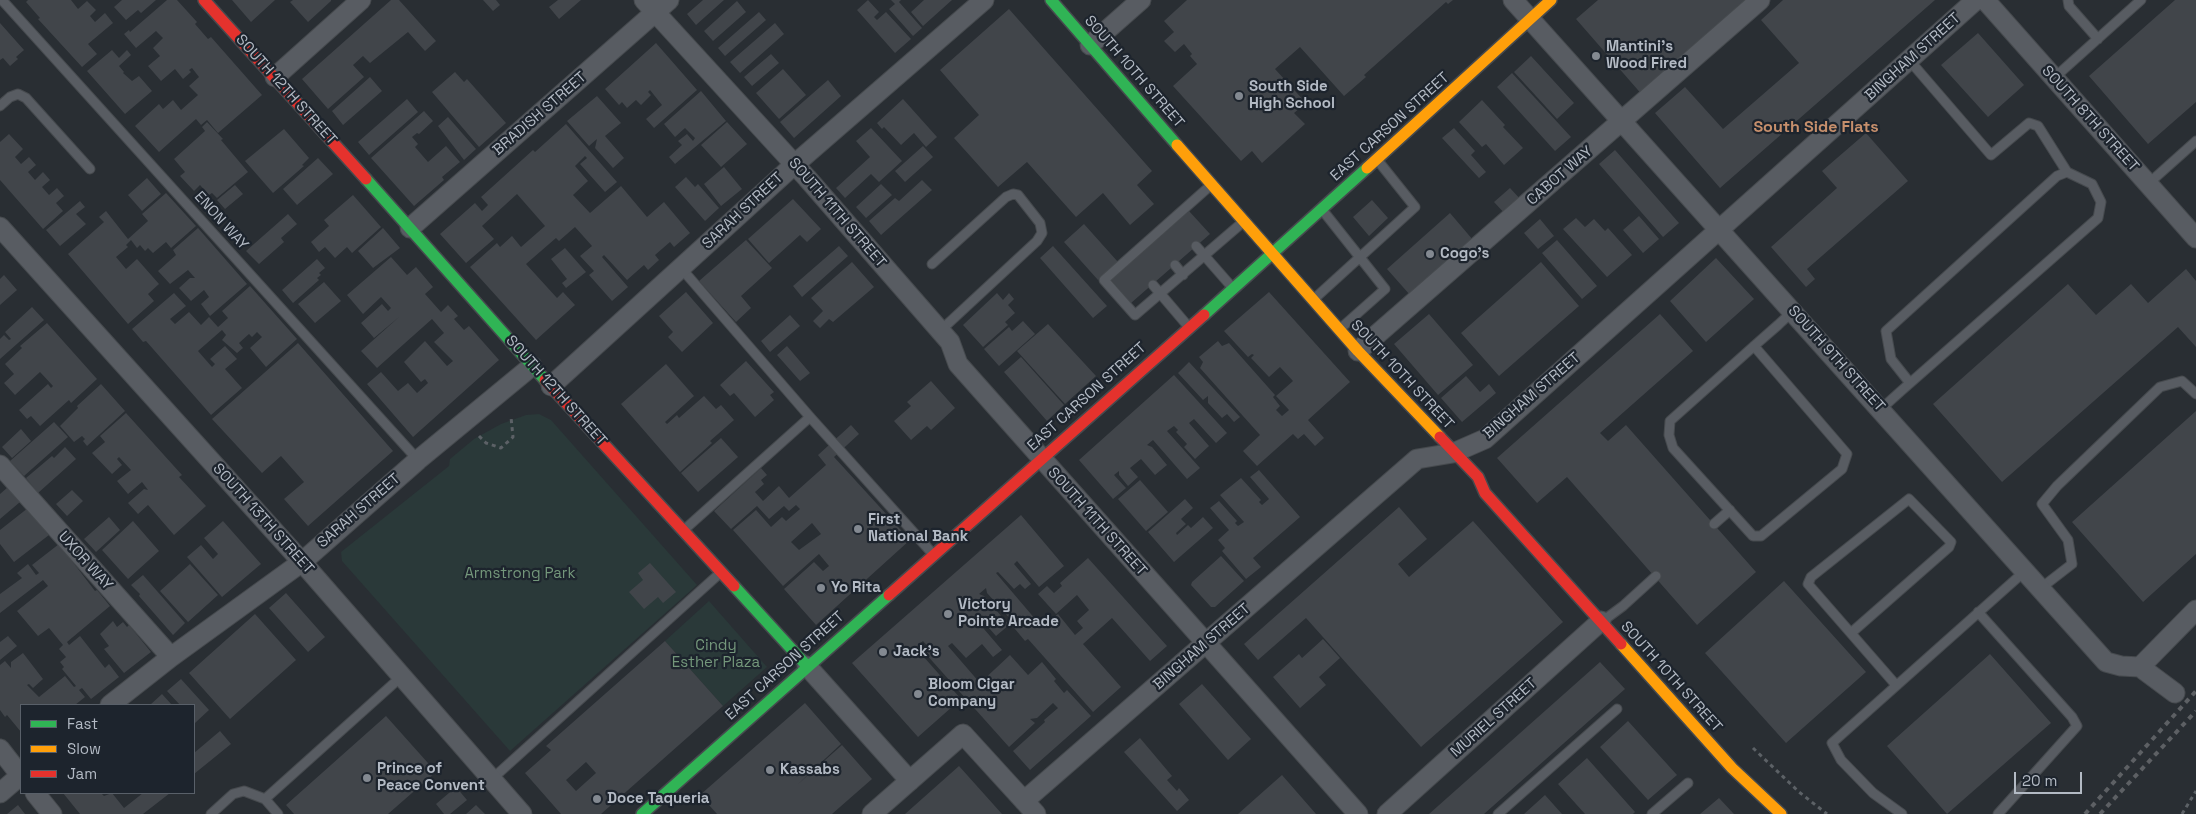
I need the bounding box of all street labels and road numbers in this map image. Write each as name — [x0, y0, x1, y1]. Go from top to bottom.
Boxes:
street label: BINGHAM STREET — [1862, 9, 1964, 105]
street label: SOUTH 10TH STREET — [1080, 12, 1188, 132]
street label: SOUTH 12TH STREET — [232, 31, 340, 149]
street label: SOUTH 8TH STREET — [2038, 62, 2142, 176]
street label: BRADISH STREET — [490, 68, 590, 160]
street label: EAST CARSON STREET — [1327, 69, 1453, 185]
street label: CABOT WAY — [1523, 143, 1597, 209]
street label: SOUTH 11TH STREET — [784, 154, 890, 272]
street label: SARAH STREET — [699, 169, 787, 253]
street label: ENON WAY — [190, 188, 252, 254]
street label: SOUTH 9TH STREET — [1784, 302, 1888, 416]
street label: SOUTH 10TH STREET — [1347, 317, 1457, 433]
street label: SOUTH 12TH STREET — [502, 332, 610, 450]
street label: EAST CARSON STREET — [1024, 339, 1150, 455]
street label: BINGHAM STREET — [1480, 349, 1584, 443]
street label: SOUTH 13TH STREET — [209, 460, 317, 578]
street label: SOUTH 11TH STREET — [1044, 464, 1150, 580]
street label: SARAH STREET — [314, 470, 404, 552]
street label: UXOR WAY — [54, 528, 116, 594]
street label: BINGHAM STREET — [1150, 600, 1254, 694]
street label: EAST CARSON STREET — [722, 608, 848, 724]
street label: SOUTH 10TH STREET — [1617, 618, 1725, 736]
street label: MURIEL STREET — [1447, 675, 1541, 761]

